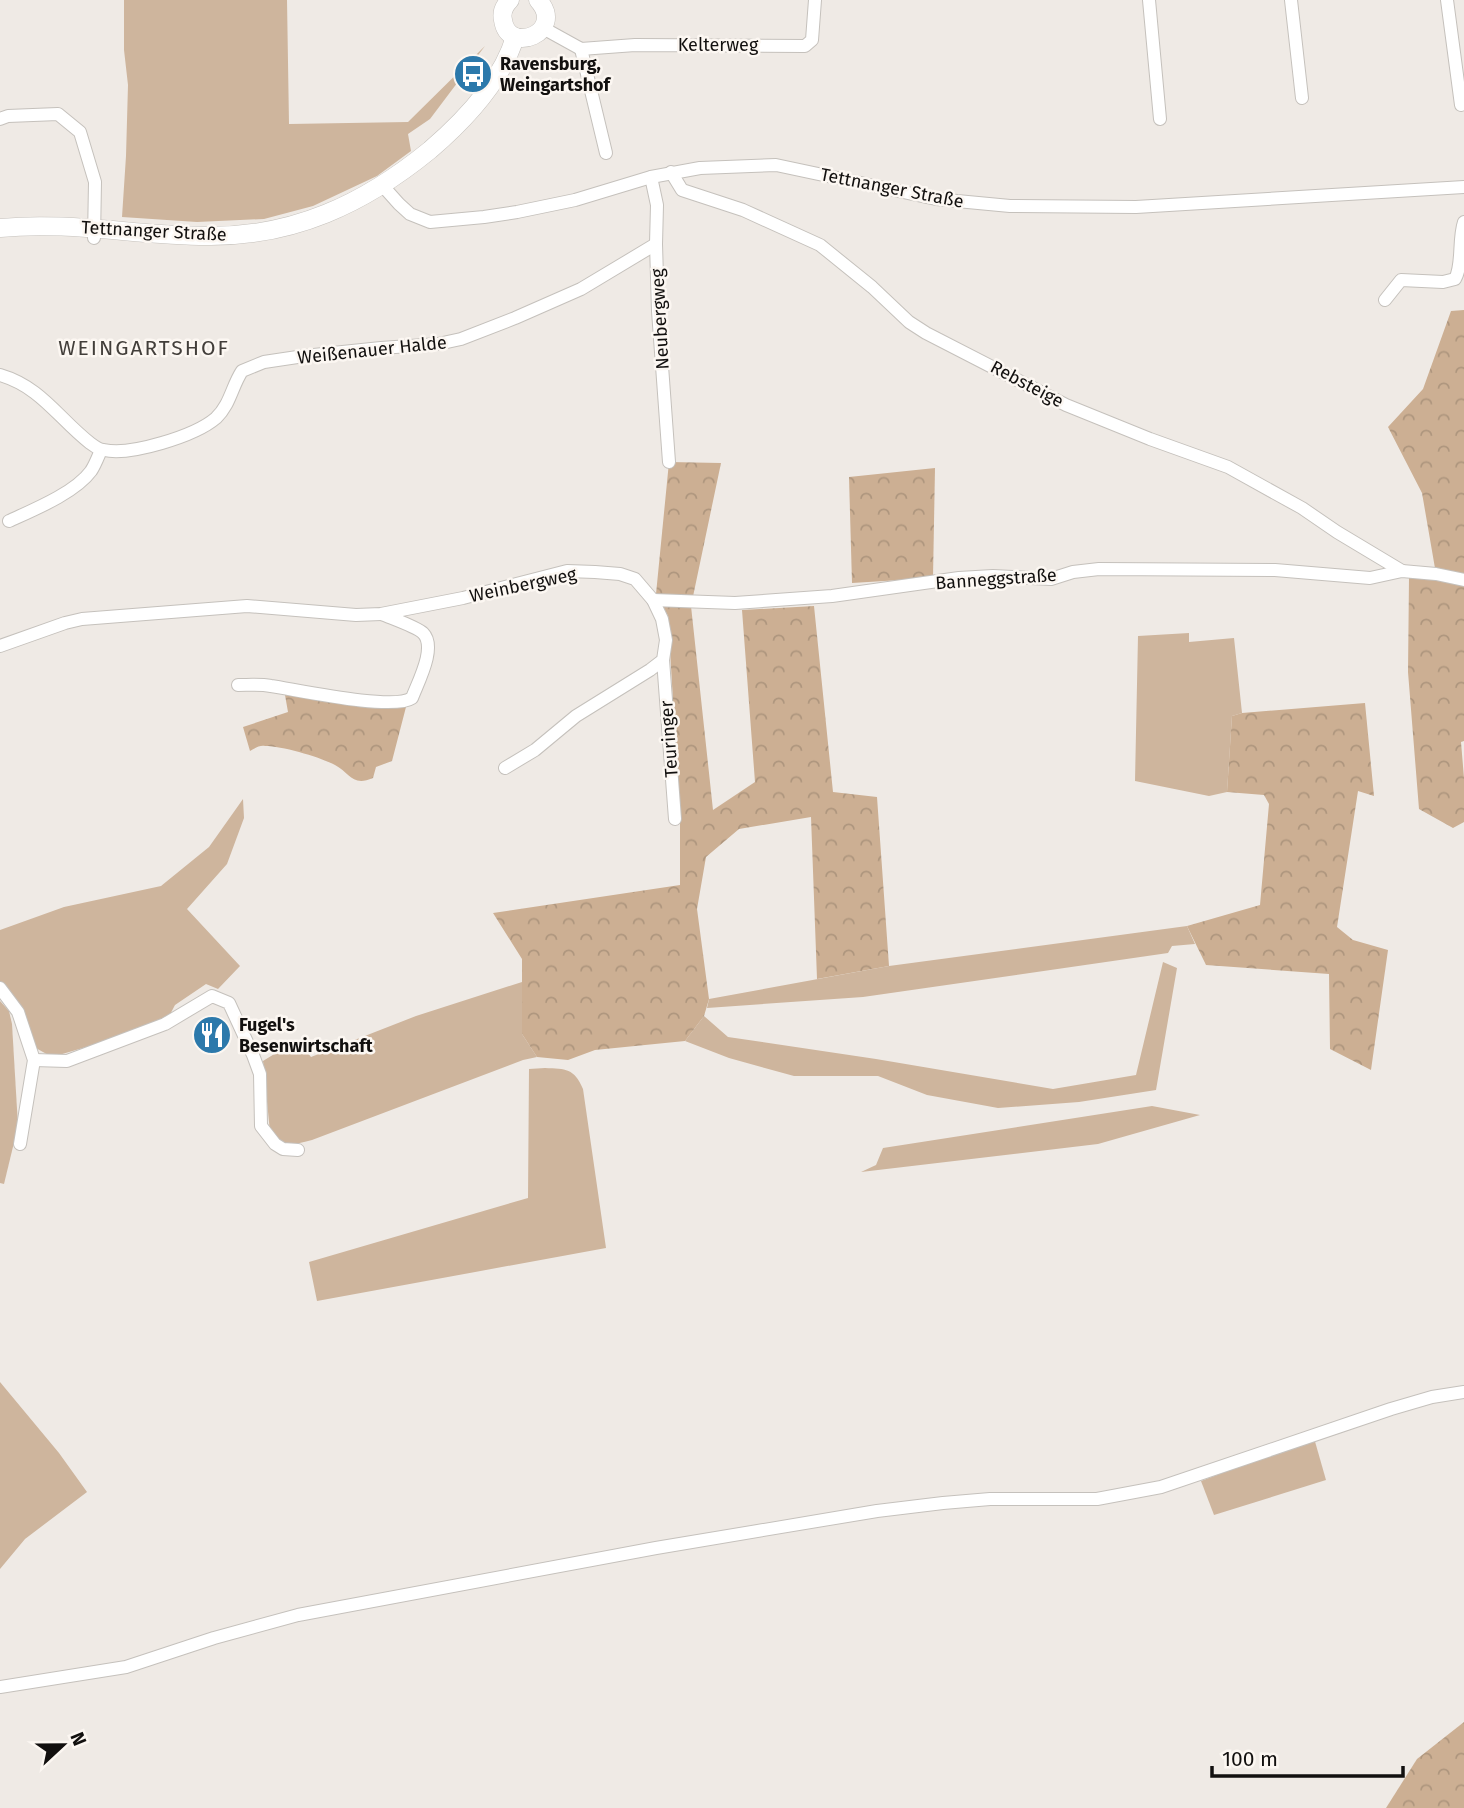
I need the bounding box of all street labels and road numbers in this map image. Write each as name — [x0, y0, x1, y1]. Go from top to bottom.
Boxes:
street label: Kelterweg — [678, 34, 759, 56]
street label: Tettnanger Straße — [818, 163, 966, 213]
street label: Tettnanger Straße — [81, 216, 227, 246]
street label: Neubergweg — [646, 267, 674, 370]
street label: Weißenauer Halde — [296, 331, 448, 369]
street label: Rebsteige — [987, 356, 1067, 412]
street label: Weinbergweg — [468, 563, 579, 607]
street label: Banneggstraße — [935, 564, 1057, 594]
street label: Teuringer — [655, 700, 683, 778]

